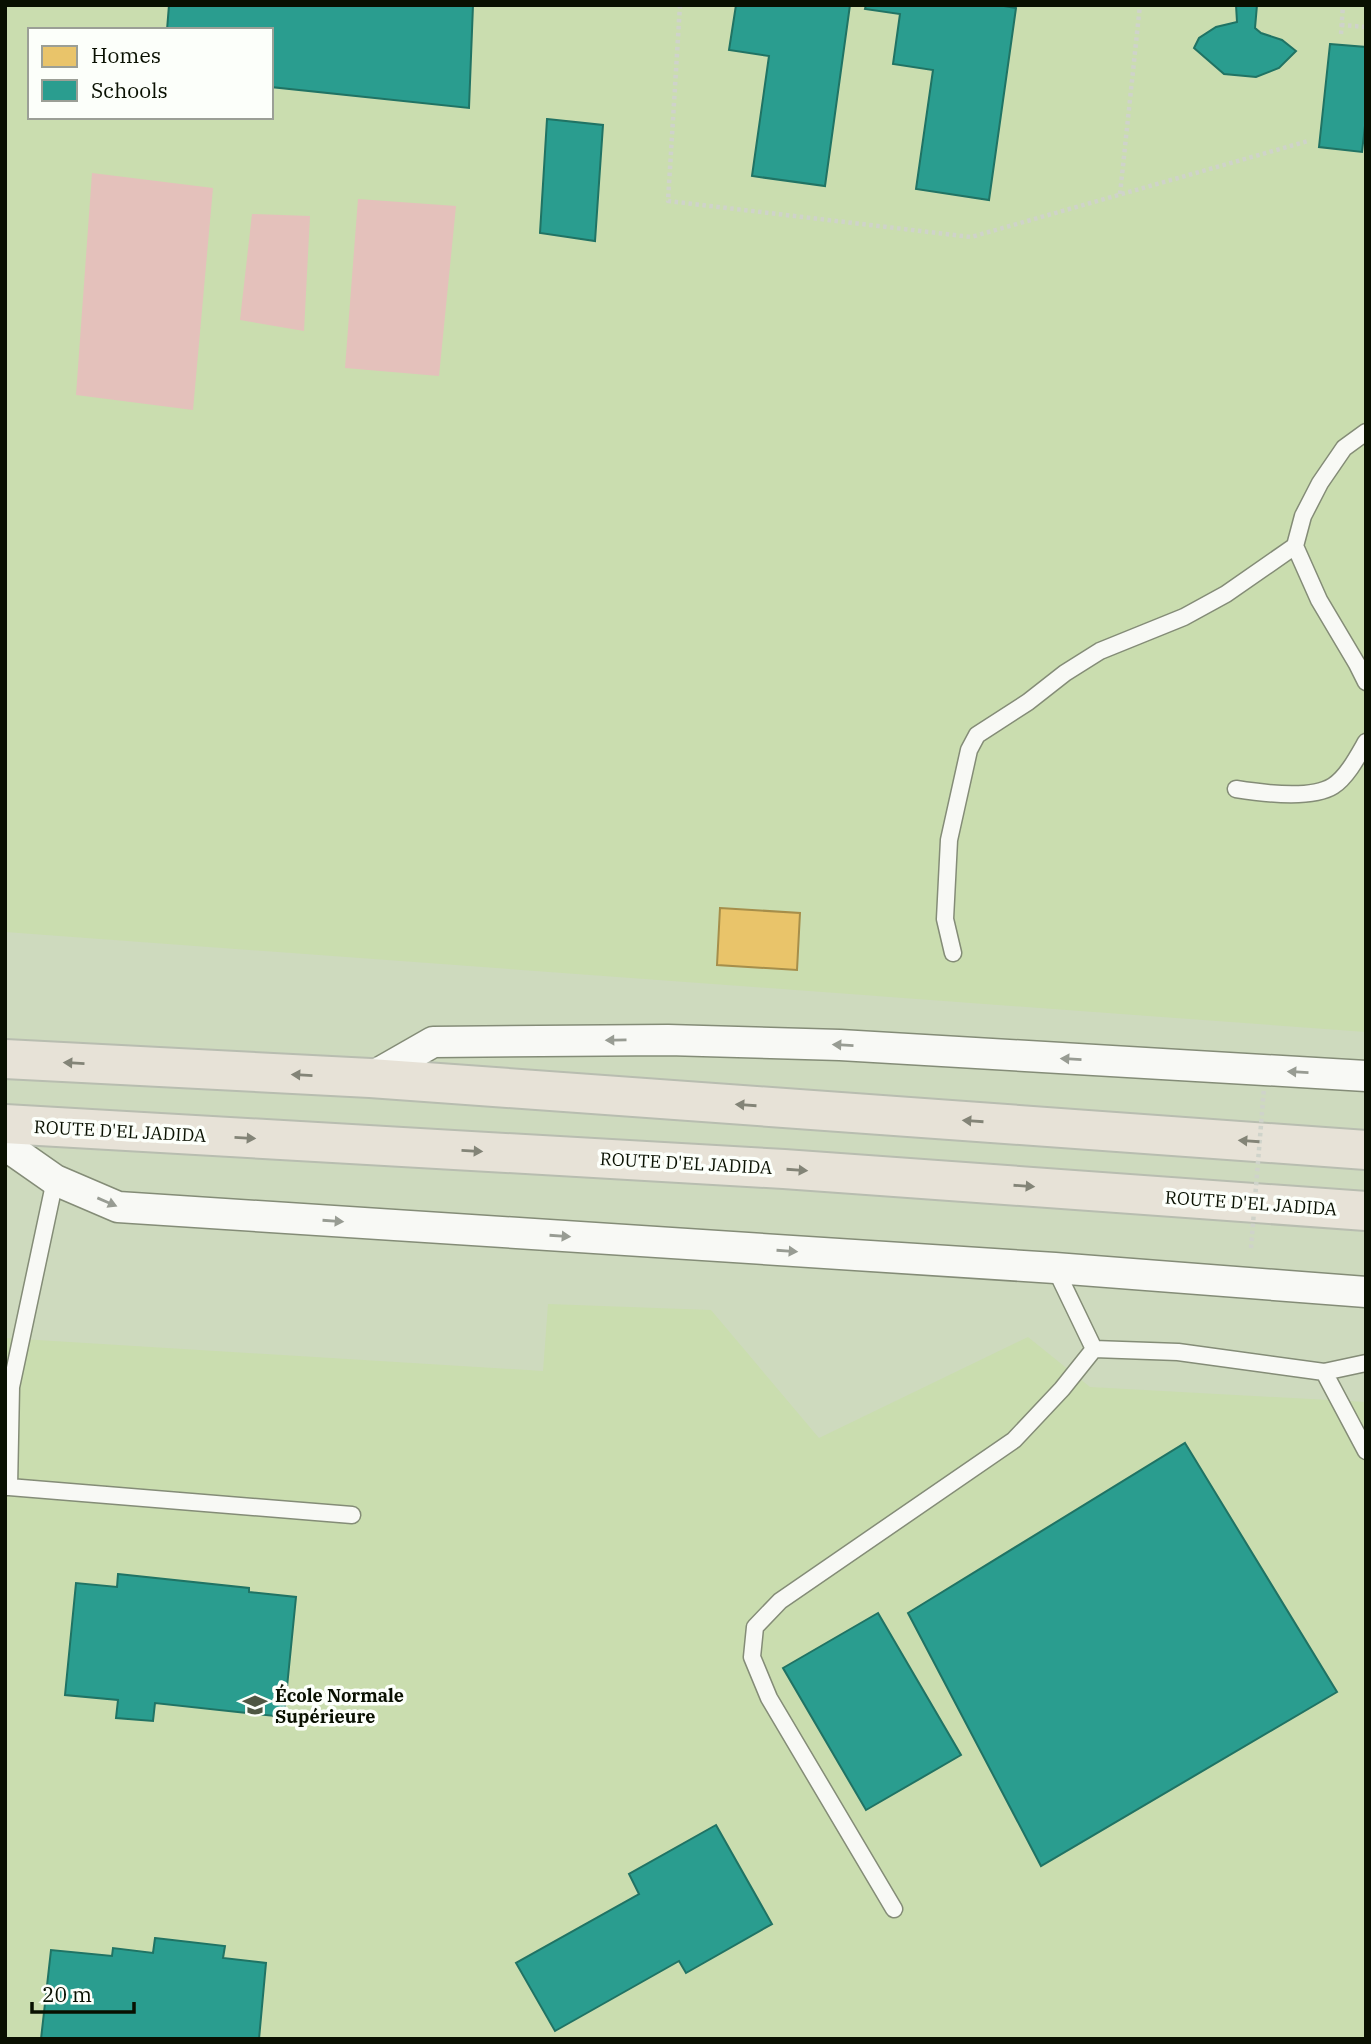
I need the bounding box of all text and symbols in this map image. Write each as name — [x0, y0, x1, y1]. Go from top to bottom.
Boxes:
legend — [28, 28, 273, 119]
text: Homes — [91, 41, 161, 69]
text: Schools — [91, 76, 168, 104]
one-way arrow — [605, 1034, 627, 1046]
one-way arrow — [832, 1040, 854, 1051]
one-way arrow — [1059, 1053, 1081, 1064]
one-way arrow — [63, 1058, 85, 1069]
one-way arrow — [1286, 1067, 1308, 1078]
one-way arrow — [290, 1069, 312, 1080]
one-way arrow — [735, 1099, 757, 1110]
street label: ROUTE D'EL JADIDA — [33, 1115, 207, 1147]
one-way arrow — [962, 1115, 984, 1126]
one-way arrow — [234, 1133, 256, 1144]
one-way arrow — [1238, 1135, 1260, 1146]
one-way arrow — [461, 1146, 483, 1157]
street label: ROUTE D'EL JADIDA — [599, 1147, 773, 1179]
one-way arrow — [786, 1165, 808, 1176]
one-way arrow — [1013, 1181, 1035, 1192]
street label: ROUTE D'EL JADIDA — [1164, 1186, 1338, 1221]
one-way arrow — [97, 1196, 117, 1208]
one-way arrow — [322, 1216, 344, 1227]
one-way arrow — [549, 1231, 571, 1242]
one-way arrow — [776, 1246, 798, 1257]
place label: École Normale Supérieure — [275, 1683, 404, 1728]
school or university icon: École Normale Supérieure — [241, 1691, 269, 1719]
scale bar — [32, 1970, 133, 2014]
text: 20 m — [42, 1980, 92, 2008]

